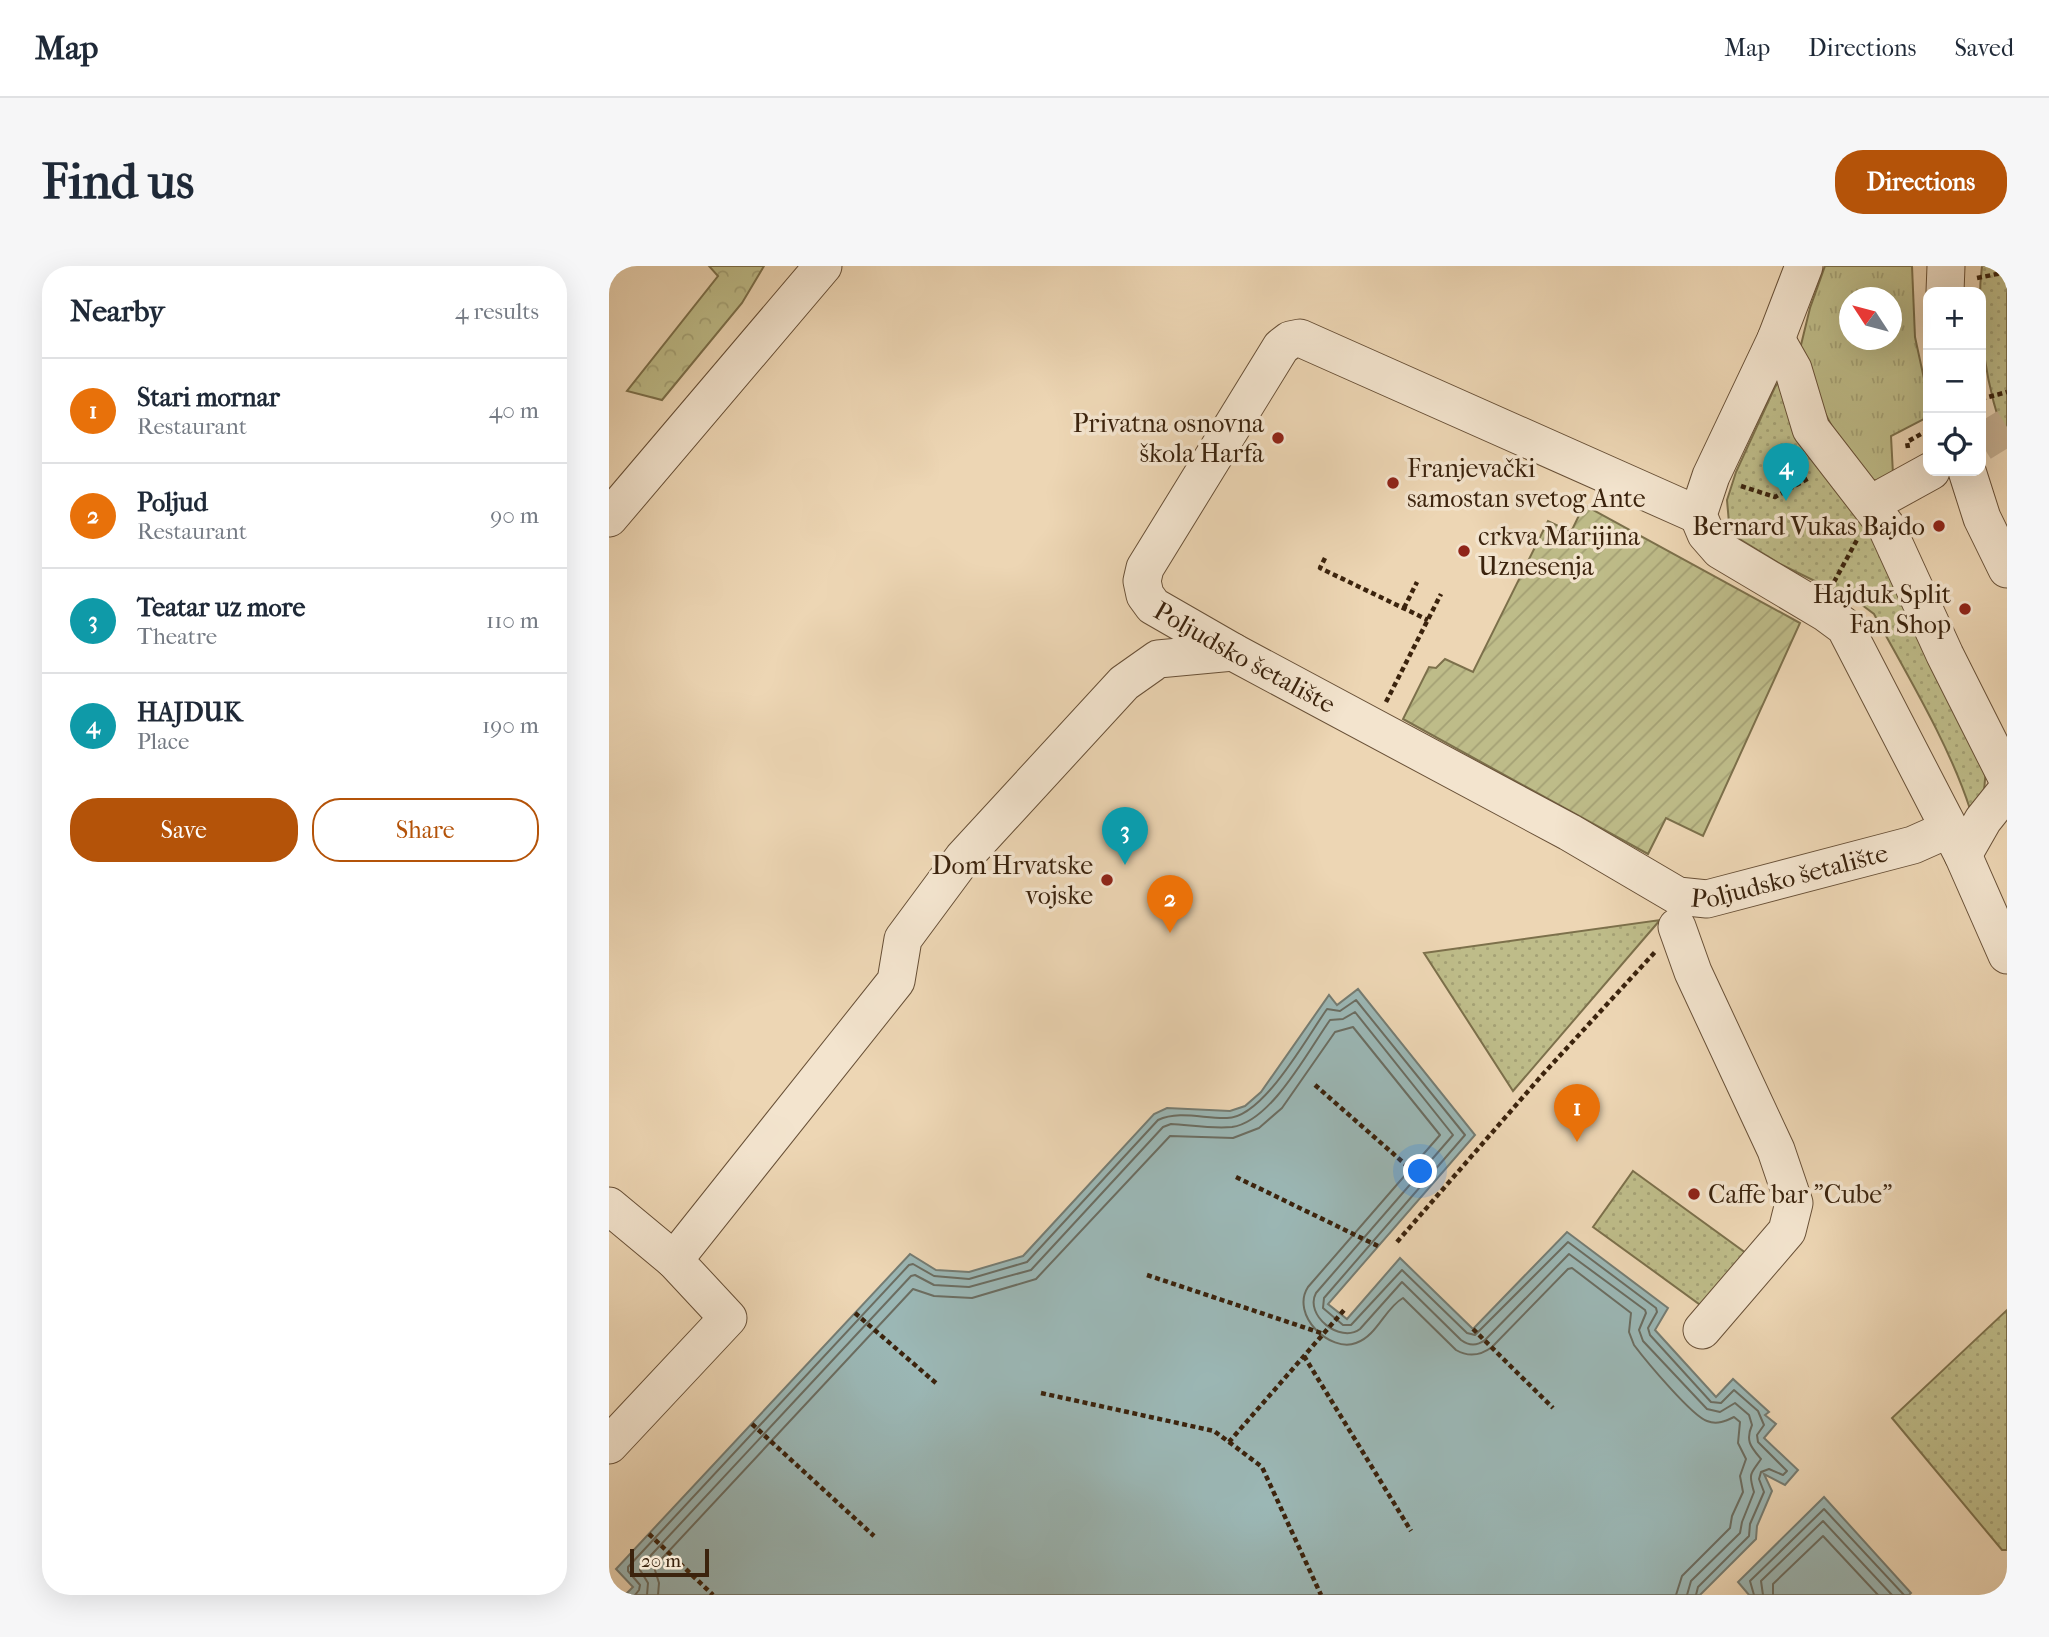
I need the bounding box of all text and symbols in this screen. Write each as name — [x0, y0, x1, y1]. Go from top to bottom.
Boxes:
text: Map — [35, 29, 98, 68]
text: Map — [1724, 34, 1770, 62]
text: Directions — [1808, 34, 1916, 62]
text: Saved — [1954, 34, 2014, 62]
button: Directions — [1835, 150, 2007, 214]
text: Find us — [42, 153, 194, 211]
north arrow — [1839, 287, 1902, 350]
map controls — [1923, 287, 1986, 476]
button: + — [1923, 287, 1986, 350]
text: Nearby — [70, 294, 165, 329]
text: 4 results — [455, 298, 539, 325]
button: − — [1923, 350, 1986, 413]
text: Stari mornar — [137, 382, 280, 413]
text: 1 — [89, 397, 97, 424]
text: 40 m — [489, 397, 539, 424]
place label: Privatna osnovna škola Harfa — [1073, 408, 1265, 469]
text: Restaurant — [137, 413, 247, 440]
button: locate — [1923, 413, 1986, 476]
marker: Privatna osnovna škola Harfa — [1270, 430, 1286, 446]
pin: 4 — [1763, 443, 1809, 501]
place label: Franjevački samostan svetog Ante — [1407, 453, 1646, 514]
marker: Franjevački samostan svetog Ante — [1385, 475, 1401, 491]
text: Poljud — [137, 487, 208, 518]
text: 2 — [87, 502, 99, 529]
text: 90 m — [490, 502, 539, 529]
place label: Bernard Vukas Bajdo — [1692, 511, 1925, 542]
text: Restaurant — [137, 518, 247, 545]
marker: Bernard Vukas Bajdo — [1931, 518, 1947, 534]
place label: crkva Marijina Uznesenja — [1478, 521, 1641, 582]
marker: crkva Marijina Uznesenja — [1456, 543, 1472, 559]
place label: Hajduk Split Fan Shop — [1813, 579, 1952, 640]
text: Teatar uz more — [137, 592, 305, 623]
street label: Poljudsko šetalište — [1148, 595, 1341, 720]
marker: Hajduk Split Fan Shop — [1957, 601, 1973, 617]
text: 3 — [88, 607, 98, 634]
text: 110 m — [486, 607, 539, 634]
text: Theatre — [137, 623, 217, 650]
text: HAJDUK — [137, 697, 242, 728]
text: 4 — [86, 712, 100, 739]
text: 190 m — [482, 712, 539, 739]
text: Place — [137, 728, 189, 755]
button: Save — [70, 798, 298, 862]
button: Share — [312, 798, 539, 862]
pin: 3 — [1102, 807, 1148, 865]
street label: Poljudsko šetalište — [1689, 837, 1891, 915]
place label: Dom Hrvatske vojske — [932, 850, 1093, 911]
marker: Dom Hrvatske vojske — [1099, 872, 1115, 888]
pin: 2 — [1147, 875, 1193, 933]
pin: 1 — [1554, 1084, 1600, 1142]
your location — [1403, 1154, 1437, 1188]
place label: Caffe bar "Cube" — [1708, 1179, 1892, 1210]
marker: Caffe bar "Cube" — [1686, 1186, 1702, 1202]
scale bar — [630, 1546, 709, 1578]
text: 20 m — [641, 1550, 681, 1572]

